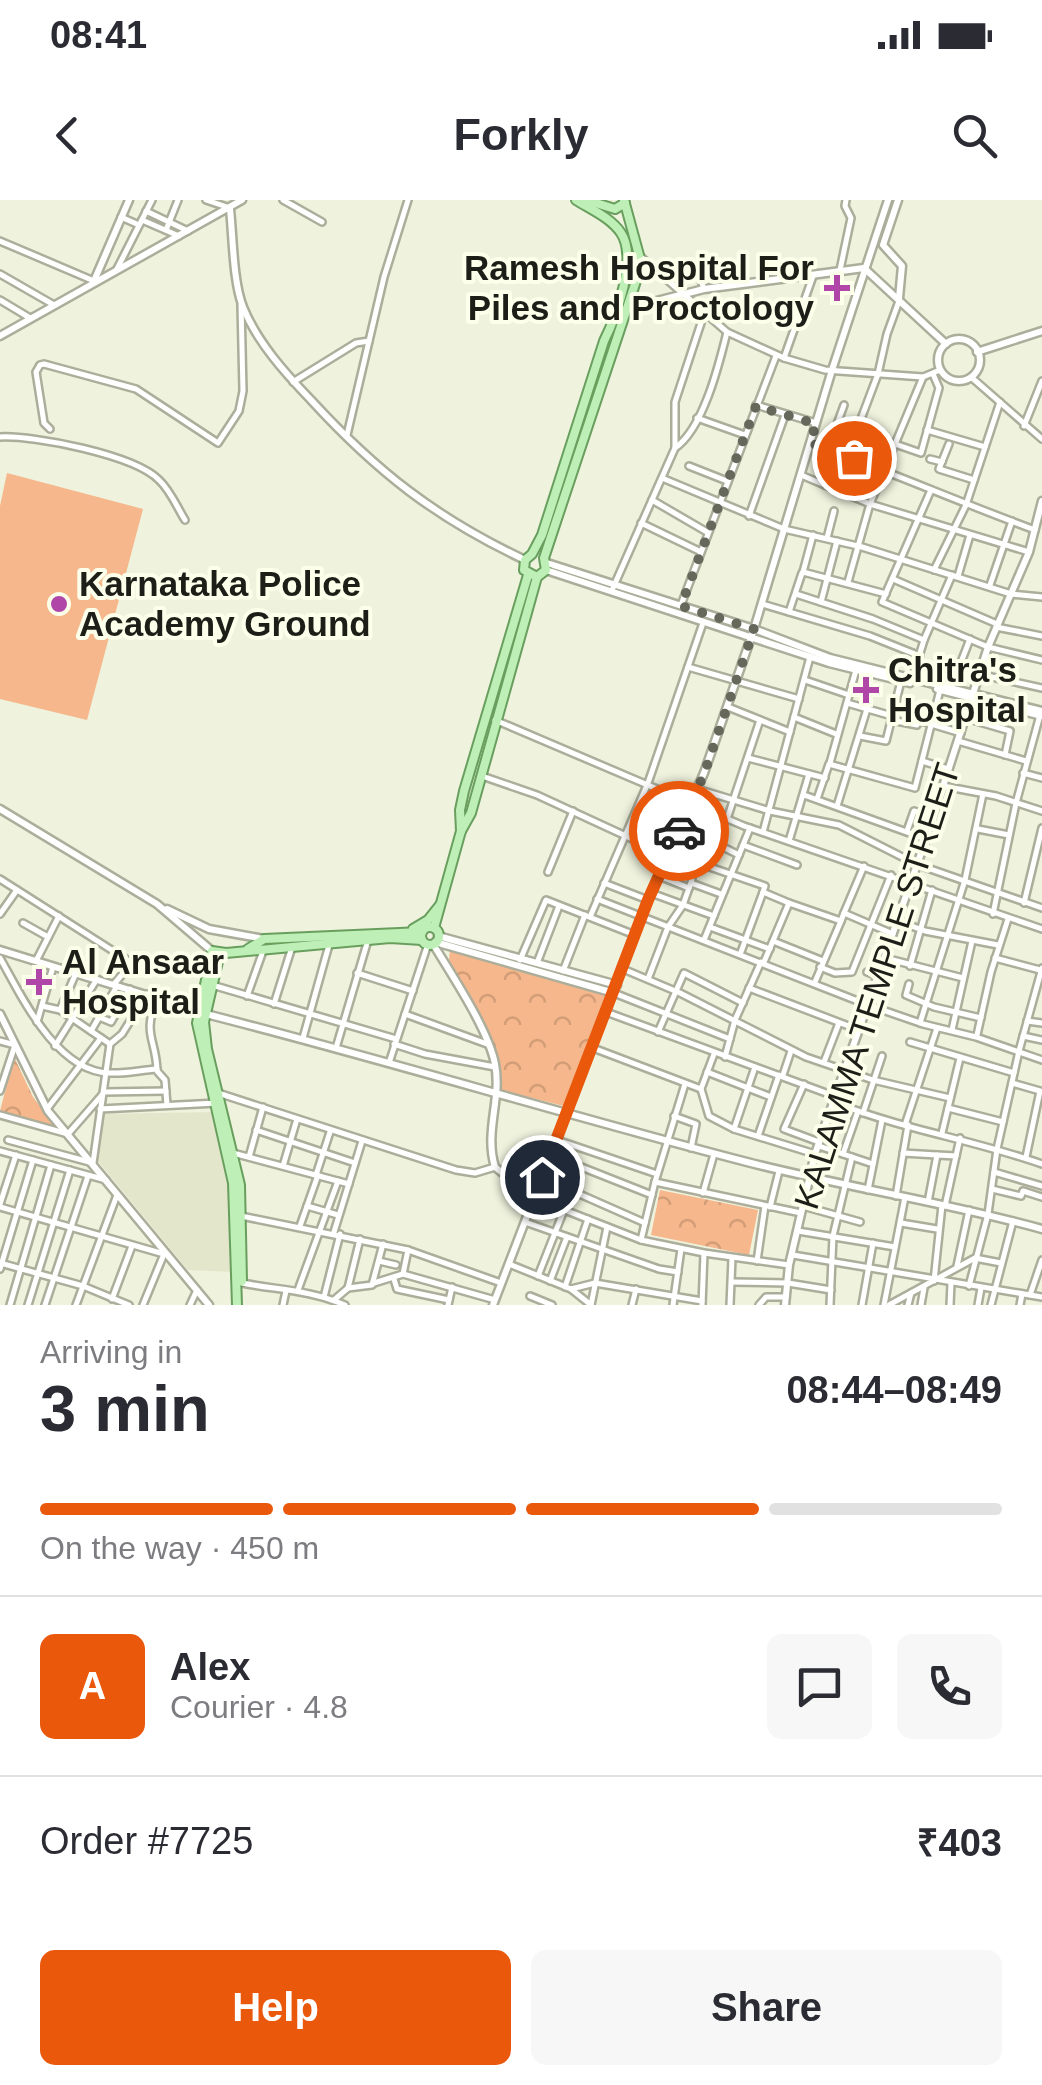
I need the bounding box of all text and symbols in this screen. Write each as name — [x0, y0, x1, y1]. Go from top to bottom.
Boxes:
text: 08:41 — [50, 14, 147, 56]
icon: back — [40, 108, 95, 163]
icon: search — [947, 108, 1002, 163]
text: Forkly — [453, 109, 589, 160]
place label: Ramesh Hospital For Piles and Proctology — [464, 248, 815, 327]
marker: Ramesh Hospital For Piles and Proctology — [824, 275, 850, 301]
pin — [812, 416, 897, 501]
icon: bag — [827, 431, 882, 486]
place label: Karnataka Police Academy Ground — [79, 564, 371, 643]
marker: Karnataka Police Academy Ground — [48, 593, 70, 615]
place label: Chitra's Hospital — [888, 650, 1026, 729]
marker: Chitra's Hospital — [853, 677, 879, 703]
street label: KALAMMA TEMPLE STREET — [786, 758, 967, 1214]
courier — [629, 781, 729, 881]
icon: car — [652, 804, 707, 859]
place label: Al Ansaar Hospital — [62, 942, 224, 1021]
marker: Al Ansaar Hospital — [26, 969, 52, 995]
pin — [500, 1135, 585, 1220]
icon: home — [515, 1150, 570, 1205]
text: Arriving in — [40, 1334, 182, 1370]
text: 08:44–08:49 — [786, 1369, 1002, 1411]
text: 3 min — [40, 1372, 210, 1445]
text: On the way · 450 m — [40, 1530, 319, 1566]
button: chat — [767, 1634, 872, 1739]
button: phone — [897, 1634, 1002, 1739]
text: Alex — [170, 1646, 250, 1688]
text: A — [79, 1665, 106, 1707]
text: Courier · 4.8 — [170, 1689, 348, 1725]
text: Order #7725 — [40, 1820, 253, 1862]
text: ₹403 — [917, 1822, 1002, 1864]
button: Help — [40, 1950, 511, 2065]
button: Share — [531, 1950, 1002, 2065]

